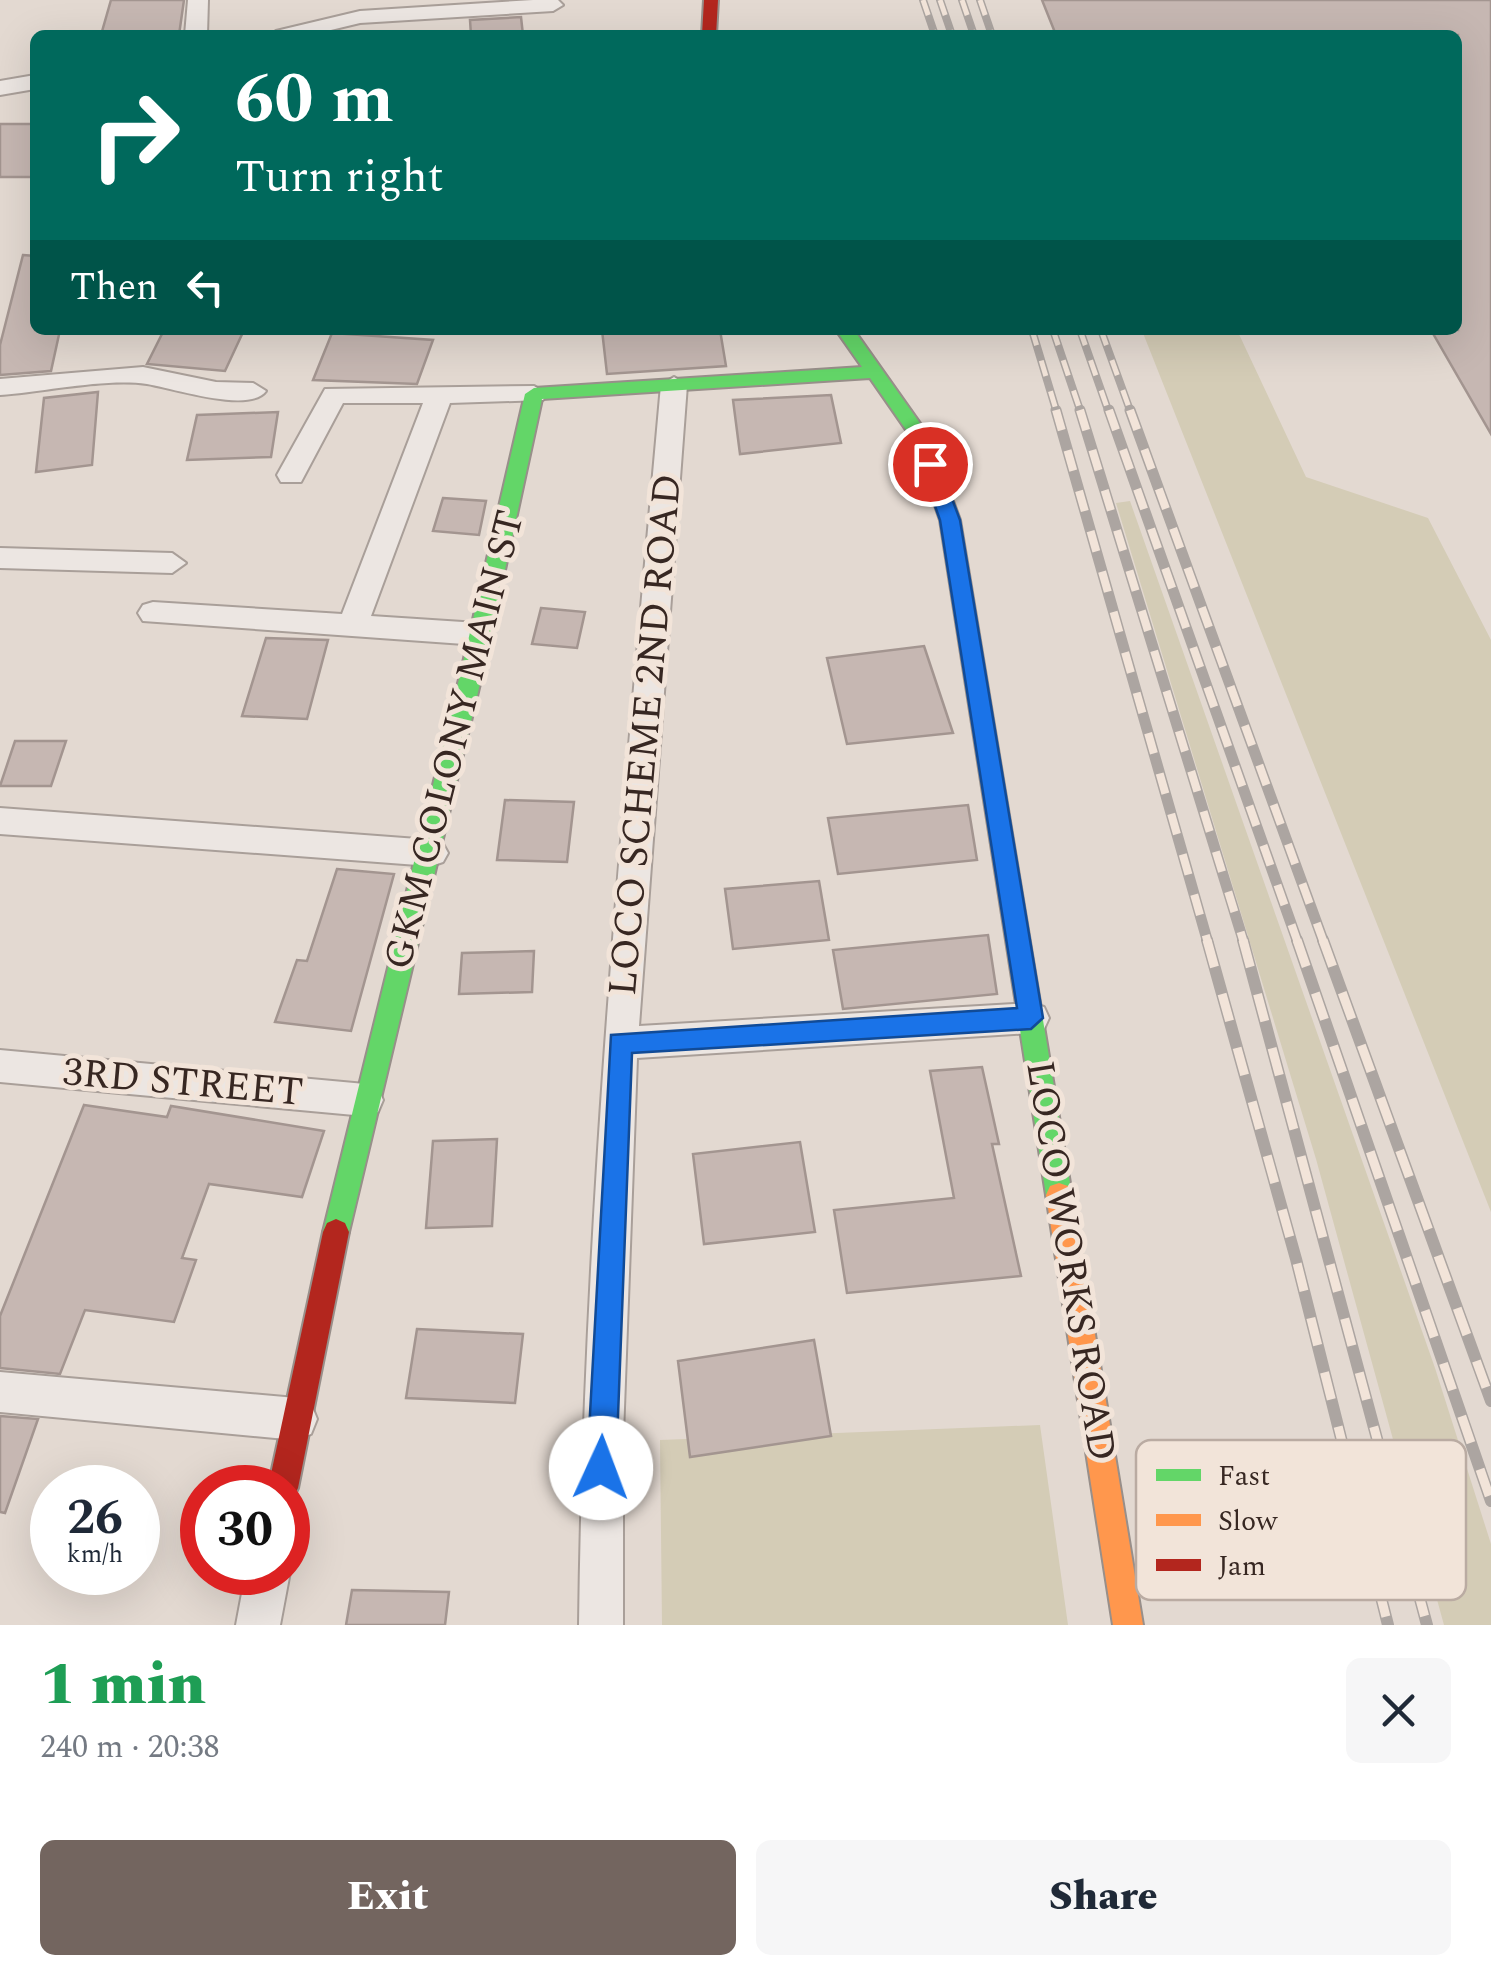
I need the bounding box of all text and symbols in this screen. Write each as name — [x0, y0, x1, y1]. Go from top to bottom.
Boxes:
text: 60 m — [235, 47, 394, 153]
icon: right — [70, 70, 200, 200]
text: Turn right — [235, 143, 444, 212]
text: Then — [70, 259, 158, 317]
icon: left — [178, 260, 233, 315]
pin — [888, 422, 973, 507]
icon: arrive — [903, 437, 958, 492]
street label: LOCO SCHEME 2ND ROAD — [593, 472, 699, 998]
street label: GKM COLONY MAIN ST — [368, 504, 542, 976]
street label: 3RD STREET — [60, 1042, 306, 1124]
street label: LOCO WORKS ROAD — [1008, 1056, 1132, 1466]
position arrow — [549, 1416, 653, 1520]
legend — [1136, 1440, 1466, 1600]
text: Fast — [1218, 1455, 1270, 1498]
speed limit sign: 30 — [180, 1465, 310, 1595]
text: 26 — [67, 1480, 123, 1556]
text: Slow — [1218, 1500, 1278, 1543]
text: km/h — [67, 1536, 123, 1574]
text: Jam — [1218, 1545, 1266, 1588]
text: 1 min — [40, 1639, 206, 1731]
button: close — [1346, 1658, 1451, 1763]
text: 240 m · 20:38 — [40, 1723, 220, 1772]
button: Exit — [40, 1840, 736, 1955]
button: Share — [756, 1840, 1451, 1955]

